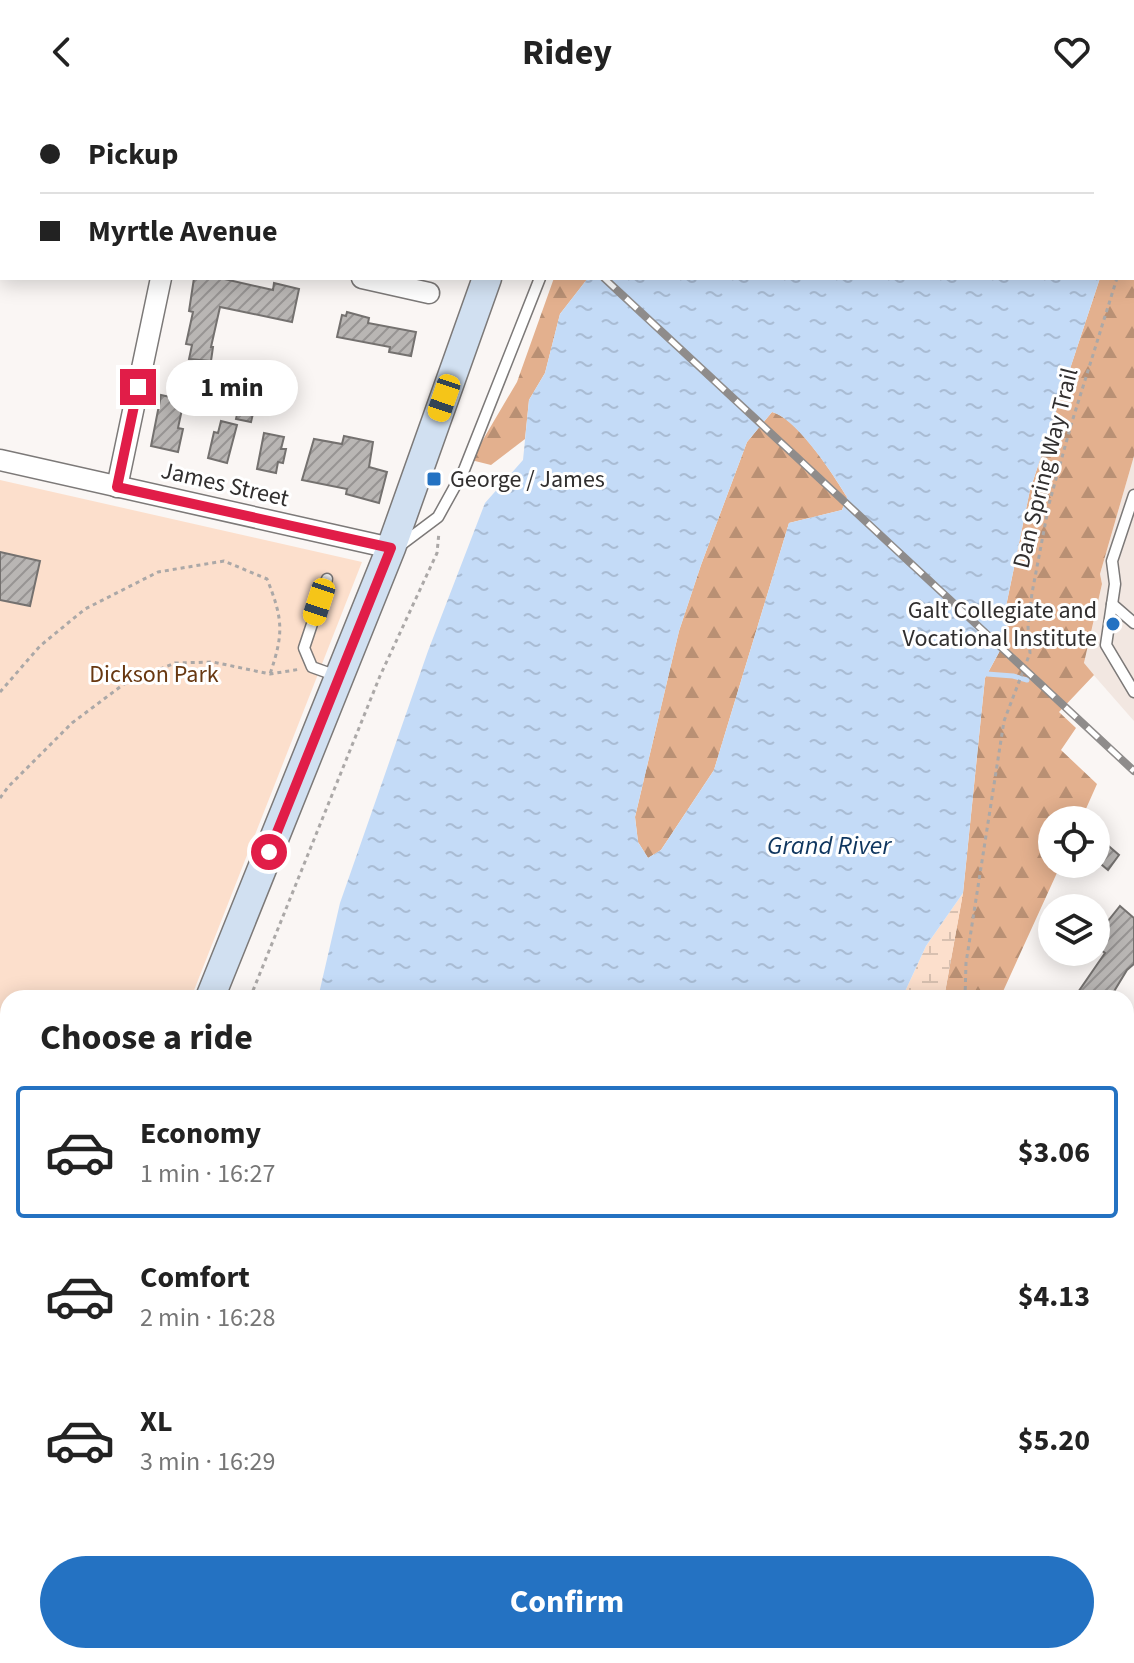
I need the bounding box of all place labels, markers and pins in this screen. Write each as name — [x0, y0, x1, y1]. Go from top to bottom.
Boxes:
place label: George / James — [450, 462, 605, 497]
marker: George / James — [425, 470, 443, 488]
place label: Galt Collegiate and Vocational Institute — [902, 593, 1097, 656]
marker: Galt Collegiate and Vocational Institute — [1104, 615, 1122, 633]

